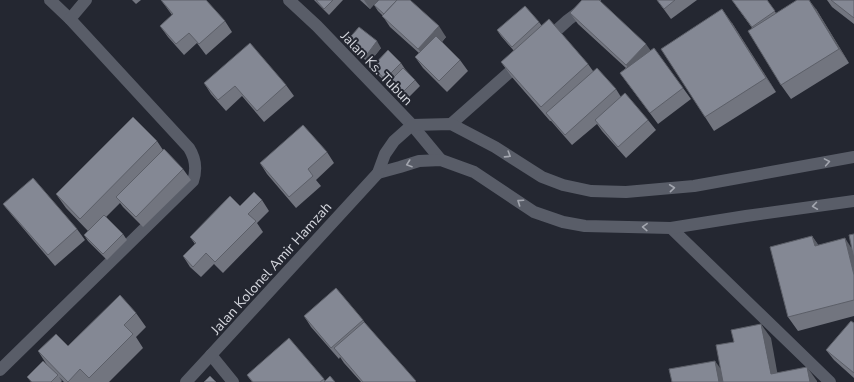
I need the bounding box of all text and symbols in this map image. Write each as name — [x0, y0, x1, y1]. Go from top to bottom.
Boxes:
street label: Jalan Ks. Tubun — [336, 26, 417, 110]
one-way arrow — [504, 150, 511, 158]
one-way arrow — [824, 158, 830, 166]
one-way arrow — [406, 160, 413, 168]
one-way arrow — [668, 184, 675, 193]
street label: Jalan Kolonel Amir Hamzah — [206, 198, 336, 339]
one-way arrow — [517, 200, 524, 207]
one-way arrow — [812, 201, 818, 210]
one-way arrow — [642, 223, 648, 232]

